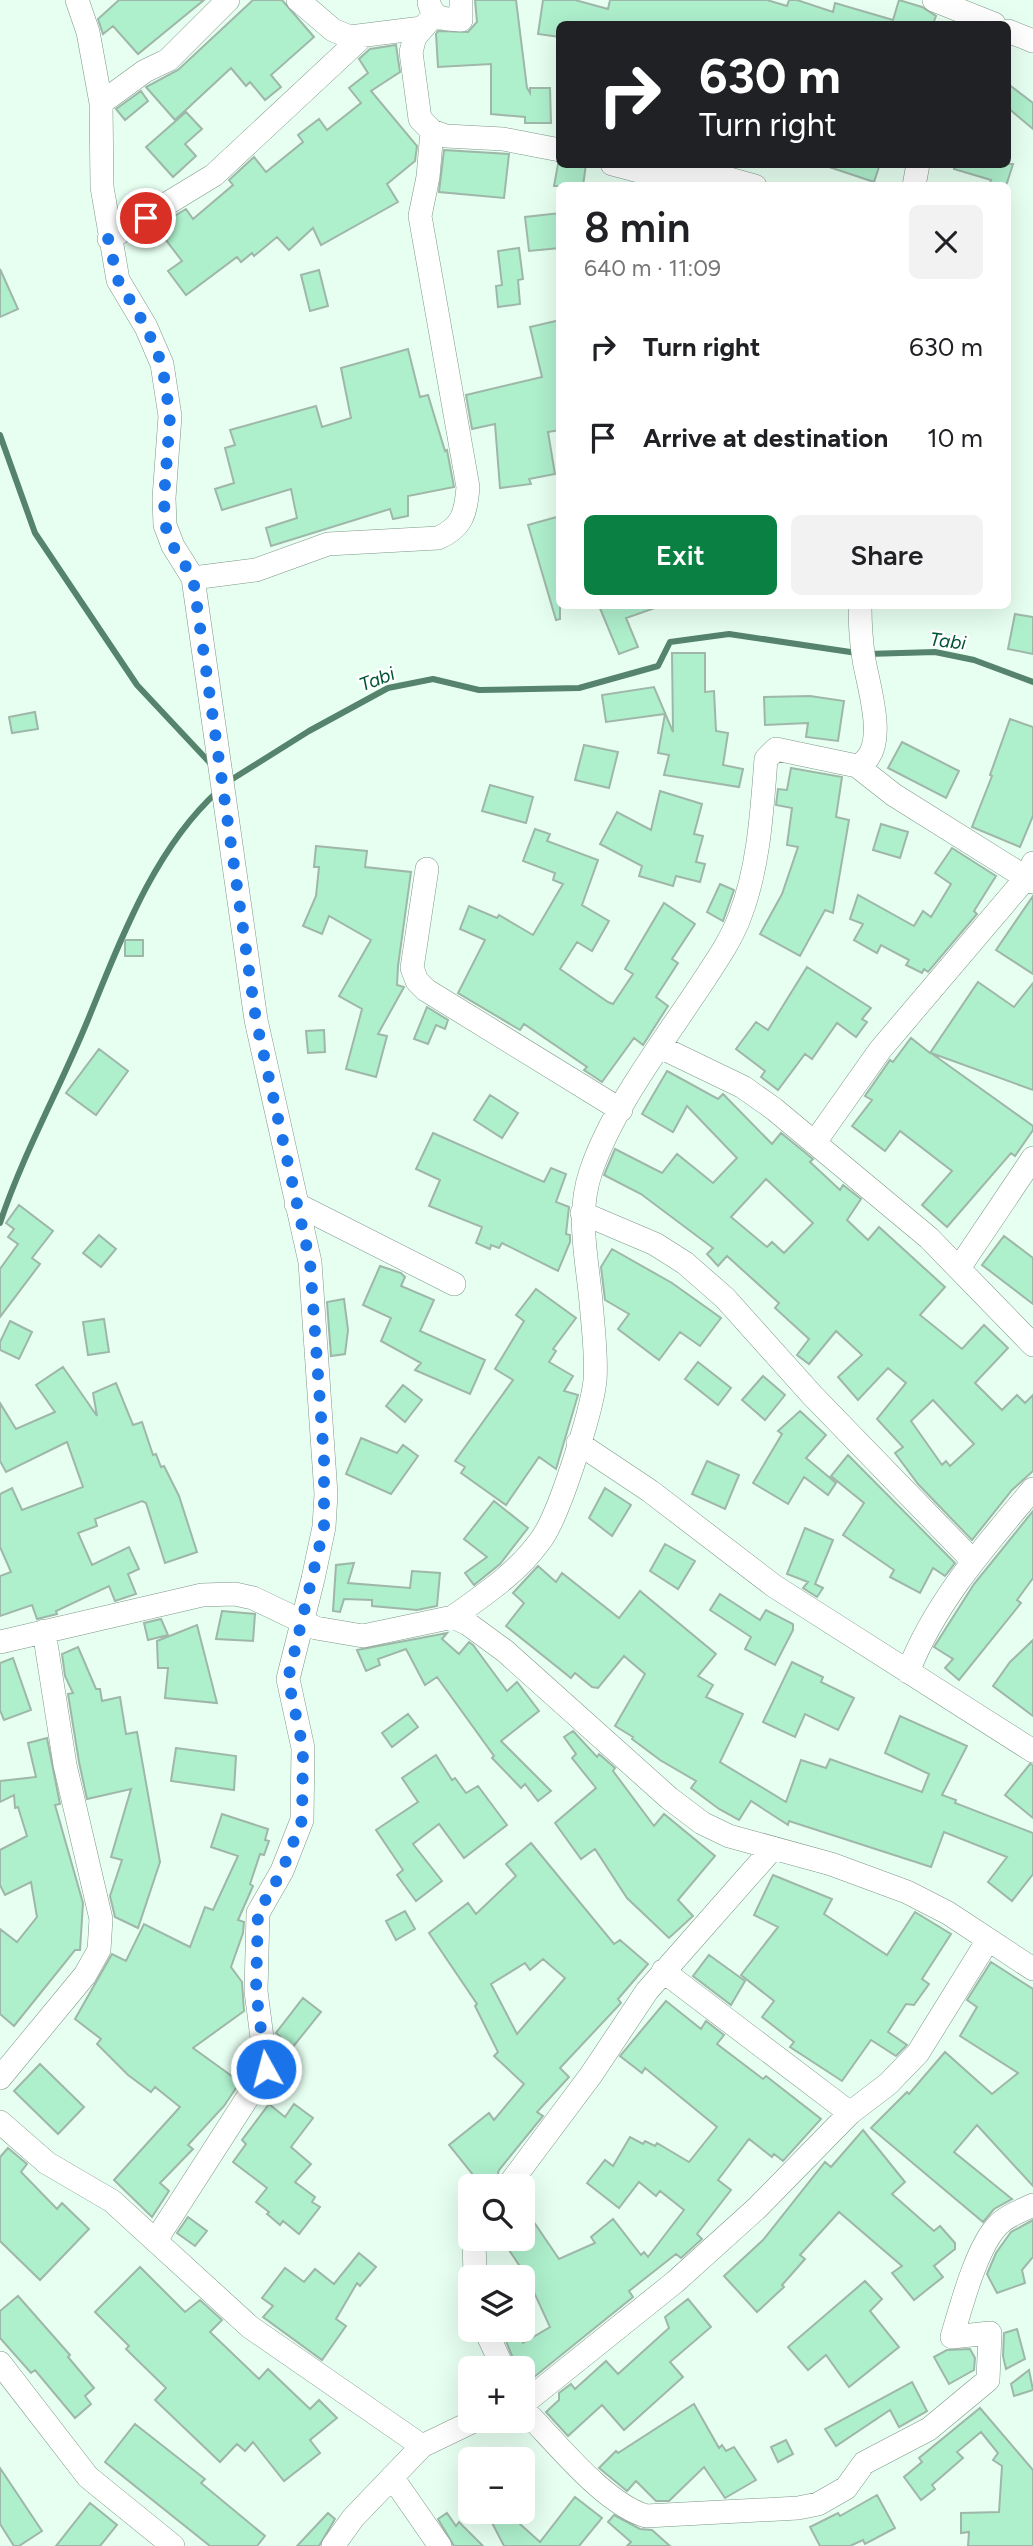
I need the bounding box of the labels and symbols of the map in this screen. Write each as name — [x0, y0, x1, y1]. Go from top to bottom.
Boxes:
pin — [116, 188, 176, 248]
water label: Tabi — [929, 627, 968, 655]
water label: Tabi — [356, 662, 398, 696]
position arrow — [229, 2032, 303, 2106]

